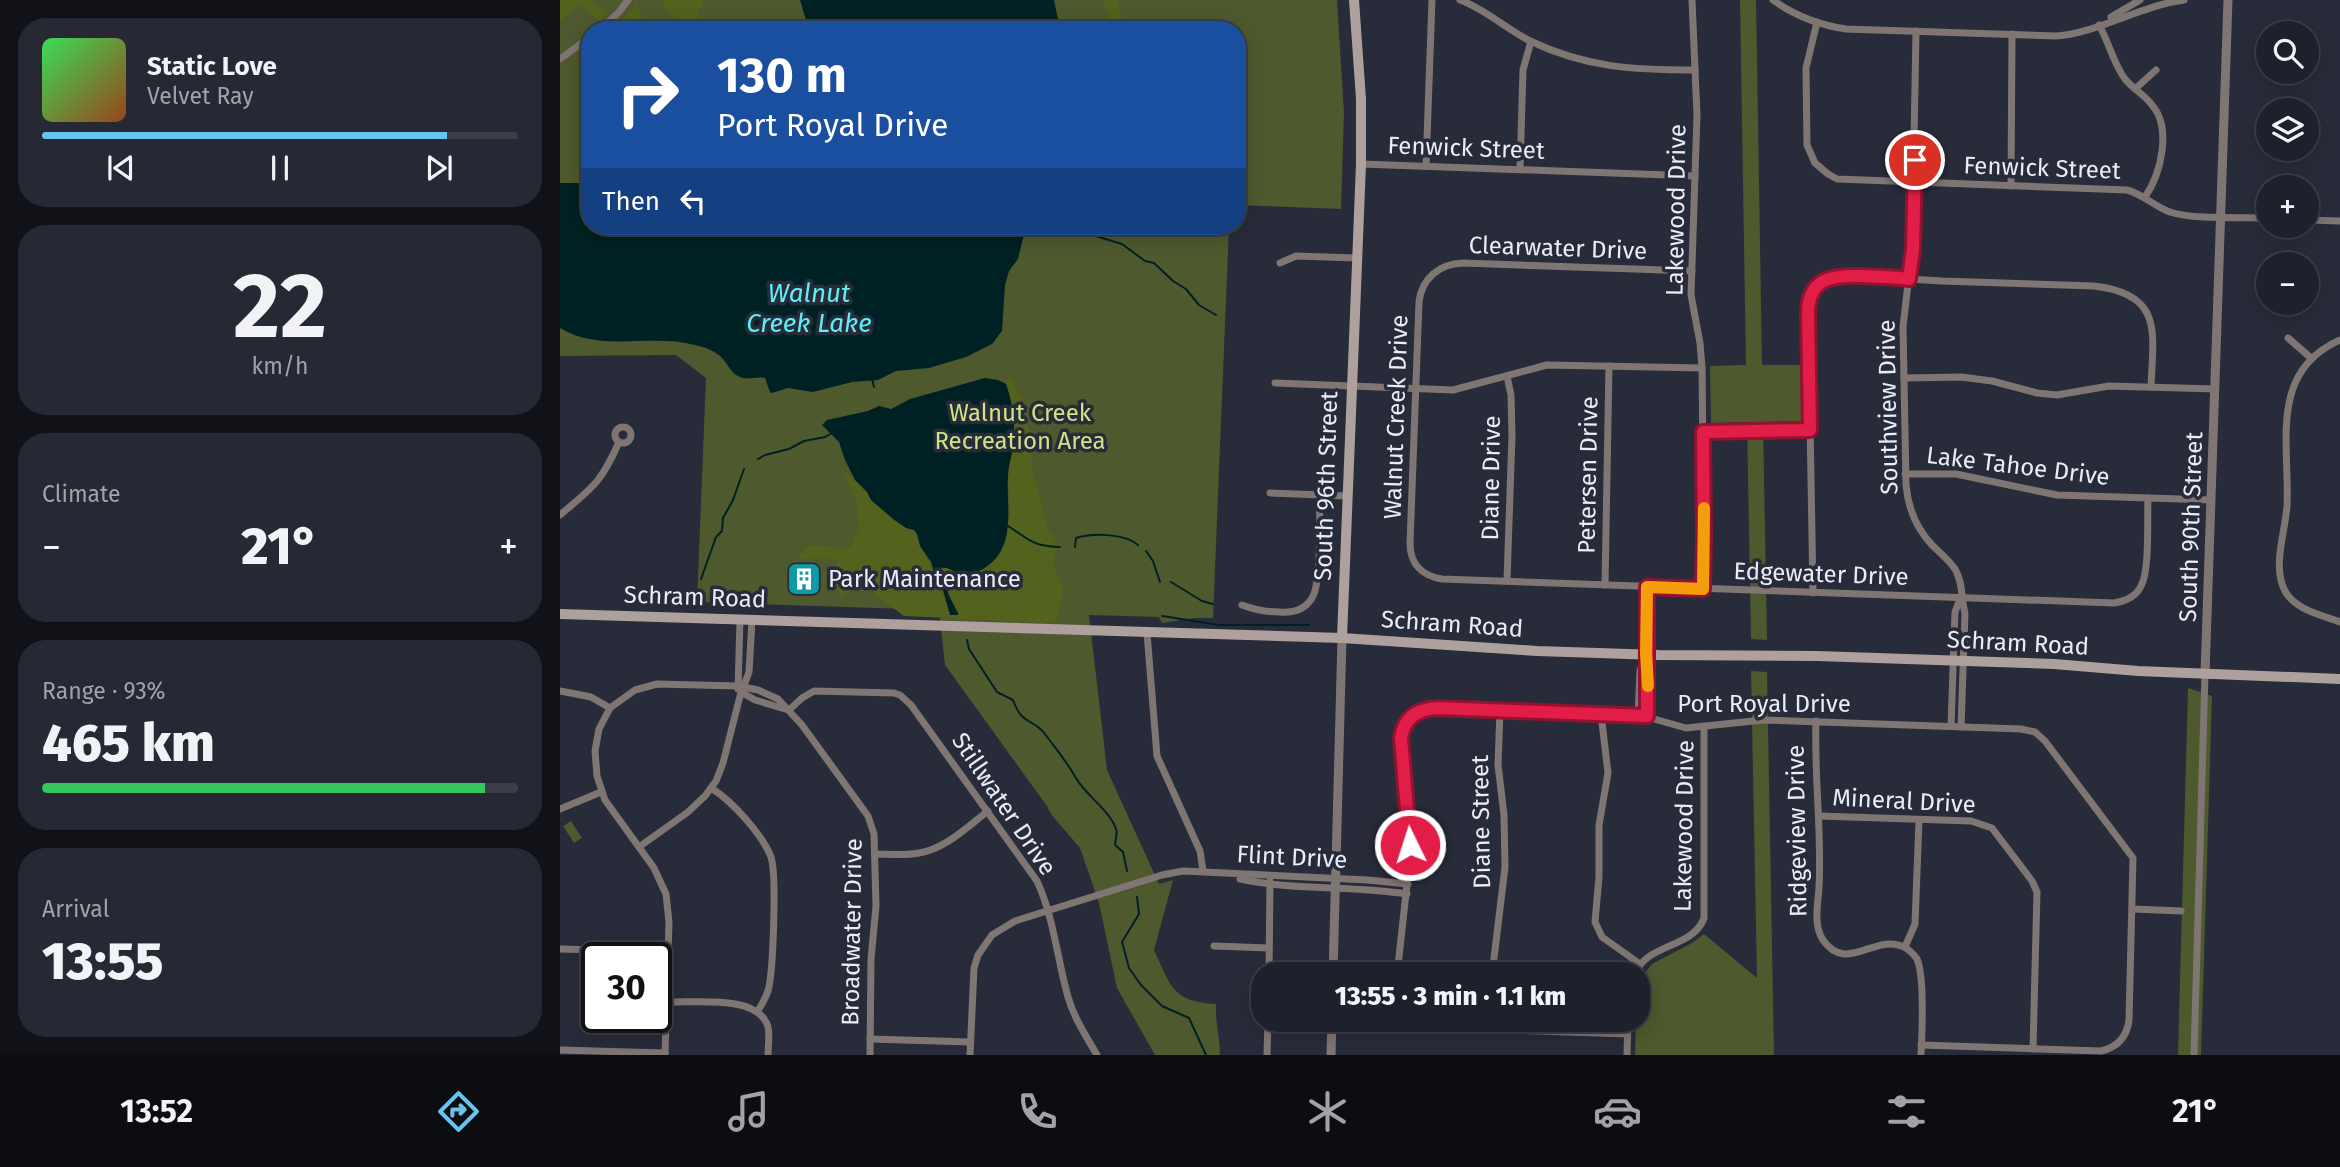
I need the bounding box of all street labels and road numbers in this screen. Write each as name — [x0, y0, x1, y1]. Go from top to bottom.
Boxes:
street label: Lakewood Drive — [1660, 124, 1692, 296]
street label: Fenwick Street — [1387, 131, 1545, 165]
street label: Fenwick Street — [1963, 151, 2121, 185]
street label: Clearwater Drive — [1468, 231, 1648, 265]
street label: Walnut Creek Drive — [1378, 314, 1414, 520]
street label: Southview Drive — [1872, 319, 1904, 495]
street label: South 96th Street — [1309, 390, 1343, 581]
street label: Petersen Drive — [1573, 396, 1603, 554]
street label: Diane Drive — [1476, 415, 1506, 541]
street label: South 90th Street — [2174, 431, 2208, 623]
street label: Lake Tahoe Drive — [1925, 441, 2111, 491]
street label: Edgewater Drive — [1733, 557, 1909, 591]
street label: Schram Road — [623, 581, 767, 613]
street label: Schram Road — [1380, 605, 1524, 643]
street label: Schram Road — [1946, 625, 2090, 661]
street label: Port Royal Drive — [1677, 690, 1851, 718]
street label: Stillwater Drive — [946, 727, 1062, 881]
street label: Lakewood Drive — [1668, 740, 1700, 912]
street label: Ridgeview Drive — [1781, 745, 1813, 917]
street label: Diane Street — [1466, 754, 1496, 889]
street label: Mineral Drive — [1832, 783, 1976, 819]
street label: Broadwater Drive — [836, 838, 868, 1026]
street label: Flint Drive — [1236, 840, 1348, 874]

